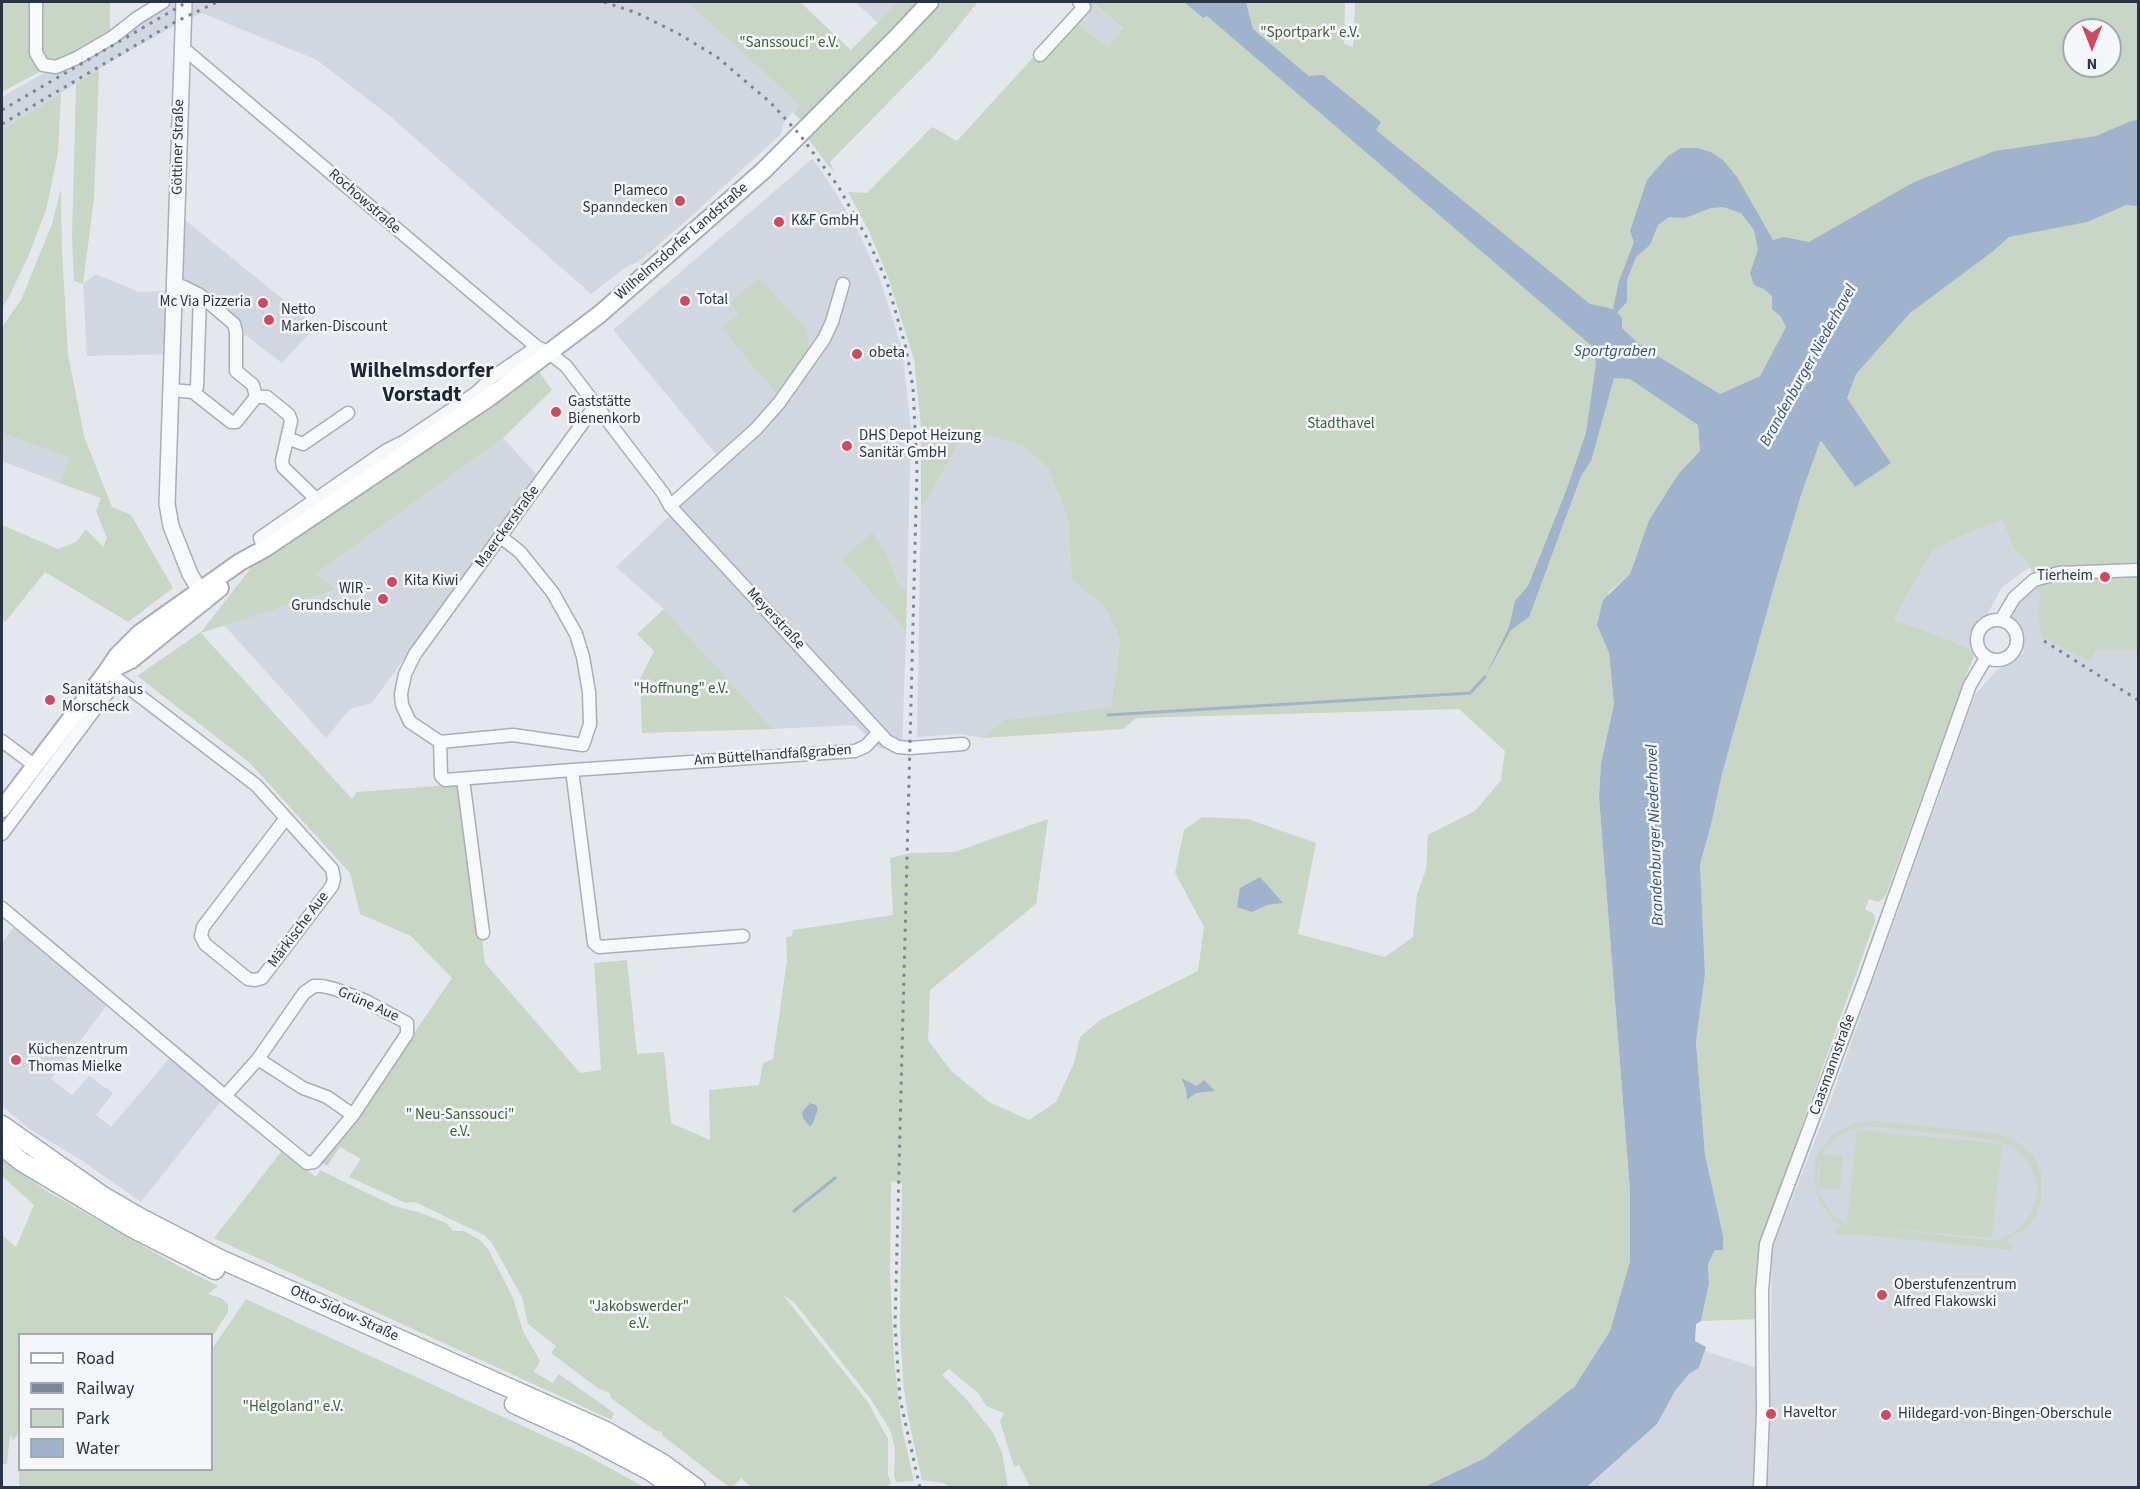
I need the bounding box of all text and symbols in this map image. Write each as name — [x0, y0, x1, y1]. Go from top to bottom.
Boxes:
north arrow — [2062, 18, 2122, 78]
park label: "Sportpark" e.V. — [1260, 25, 1360, 43]
park label: "Sanssouci" e.V. — [739, 35, 839, 53]
text: N — [2087, 53, 2097, 75]
street label: Göttiner Straße — [169, 99, 189, 195]
street label: Rochowstraße — [324, 166, 404, 238]
street label: Wilhelmsdorfer Landstraße — [612, 179, 752, 305]
place label: Plameco Spanndecken — [582, 183, 668, 218]
marker: Plameco Spanndecken — [673, 194, 687, 208]
place label: K&F GmbH — [791, 213, 859, 231]
marker: K&F GmbH — [772, 215, 786, 229]
water label: Brandenburger Niederhavel — [1757, 282, 1861, 450]
place label: Total — [697, 292, 728, 310]
place label: Mc Via Pizzeria — [160, 294, 251, 312]
marker: Total — [678, 294, 692, 308]
marker: Mc Via Pizzeria — [256, 296, 270, 310]
place label: Netto Marken-Discount — [281, 302, 387, 337]
marker: Netto Marken-Discount — [262, 313, 276, 327]
water label: Sportgraben — [1574, 342, 1656, 362]
place label: obeta — [869, 345, 905, 363]
marker: obeta — [850, 347, 864, 361]
district label: Wilhelmsdorfer Vorstadt — [350, 359, 494, 409]
place label: Gaststätte Bienenkorb — [568, 394, 641, 429]
marker: Gaststätte Bienenkorb — [549, 405, 563, 419]
park label: Stadthavel — [1307, 416, 1375, 434]
place label: DHS Depot Heizung Sanitär GmbH — [859, 428, 981, 463]
marker: DHS Depot Heizung Sanitär GmbH — [840, 439, 854, 453]
street label: Maerckerstraße — [472, 482, 544, 572]
place label: Tierheim — [2037, 568, 2093, 586]
marker: Tierheim — [2098, 570, 2112, 584]
place label: Kita Kiwi — [404, 573, 459, 591]
marker: Kita Kiwi — [385, 575, 399, 589]
place label: WIR - Grundschule — [291, 581, 371, 616]
street label: Meyerstraße — [742, 585, 808, 653]
marker: WIR - Grundschule — [376, 592, 390, 606]
park label: "Hoffnung" e.V. — [633, 681, 729, 699]
place label: Sanitätshaus Morscheck — [62, 682, 143, 717]
marker: Sanitätshaus Morscheck — [43, 693, 57, 707]
street label: Am Büttelhandfaßgraben — [694, 742, 852, 770]
water label: Brandenburger Niederhavel — [1643, 744, 1669, 926]
street label: Märkische Aue — [265, 889, 333, 971]
street label: Grüne Aue — [335, 984, 401, 1026]
street label: Caasmannstraße — [1806, 1012, 1860, 1118]
place label: Küchenzentrum Thomas Mielke — [28, 1042, 128, 1077]
marker: Küchenzentrum Thomas Mielke — [9, 1053, 23, 1067]
park label: " Neu-Sanssouci" e.V. — [406, 1107, 514, 1142]
place label: Oberstufenzentrum Alfred Flakowski — [1894, 1277, 2017, 1312]
street label: Otto-Sidow-Straße — [287, 1282, 401, 1346]
marker: Oberstufenzentrum Alfred Flakowski — [1875, 1288, 1889, 1302]
park label: "Jakobswerder" e.V. — [589, 1299, 689, 1334]
legend — [18, 1333, 213, 1471]
text: Road — [76, 1346, 115, 1371]
text: Railway — [76, 1376, 135, 1401]
park label: "Helgoland" e.V. — [243, 1399, 343, 1417]
place label: Haveltor — [1783, 1405, 1837, 1423]
text: Park — [76, 1406, 110, 1431]
place label: Hildegard-von-Bingen-Oberschule — [1898, 1406, 2112, 1424]
marker: Haveltor — [1764, 1407, 1778, 1421]
marker: Hildegard-von-Bingen-Oberschule — [1879, 1408, 1893, 1422]
text: Water — [76, 1436, 120, 1461]

